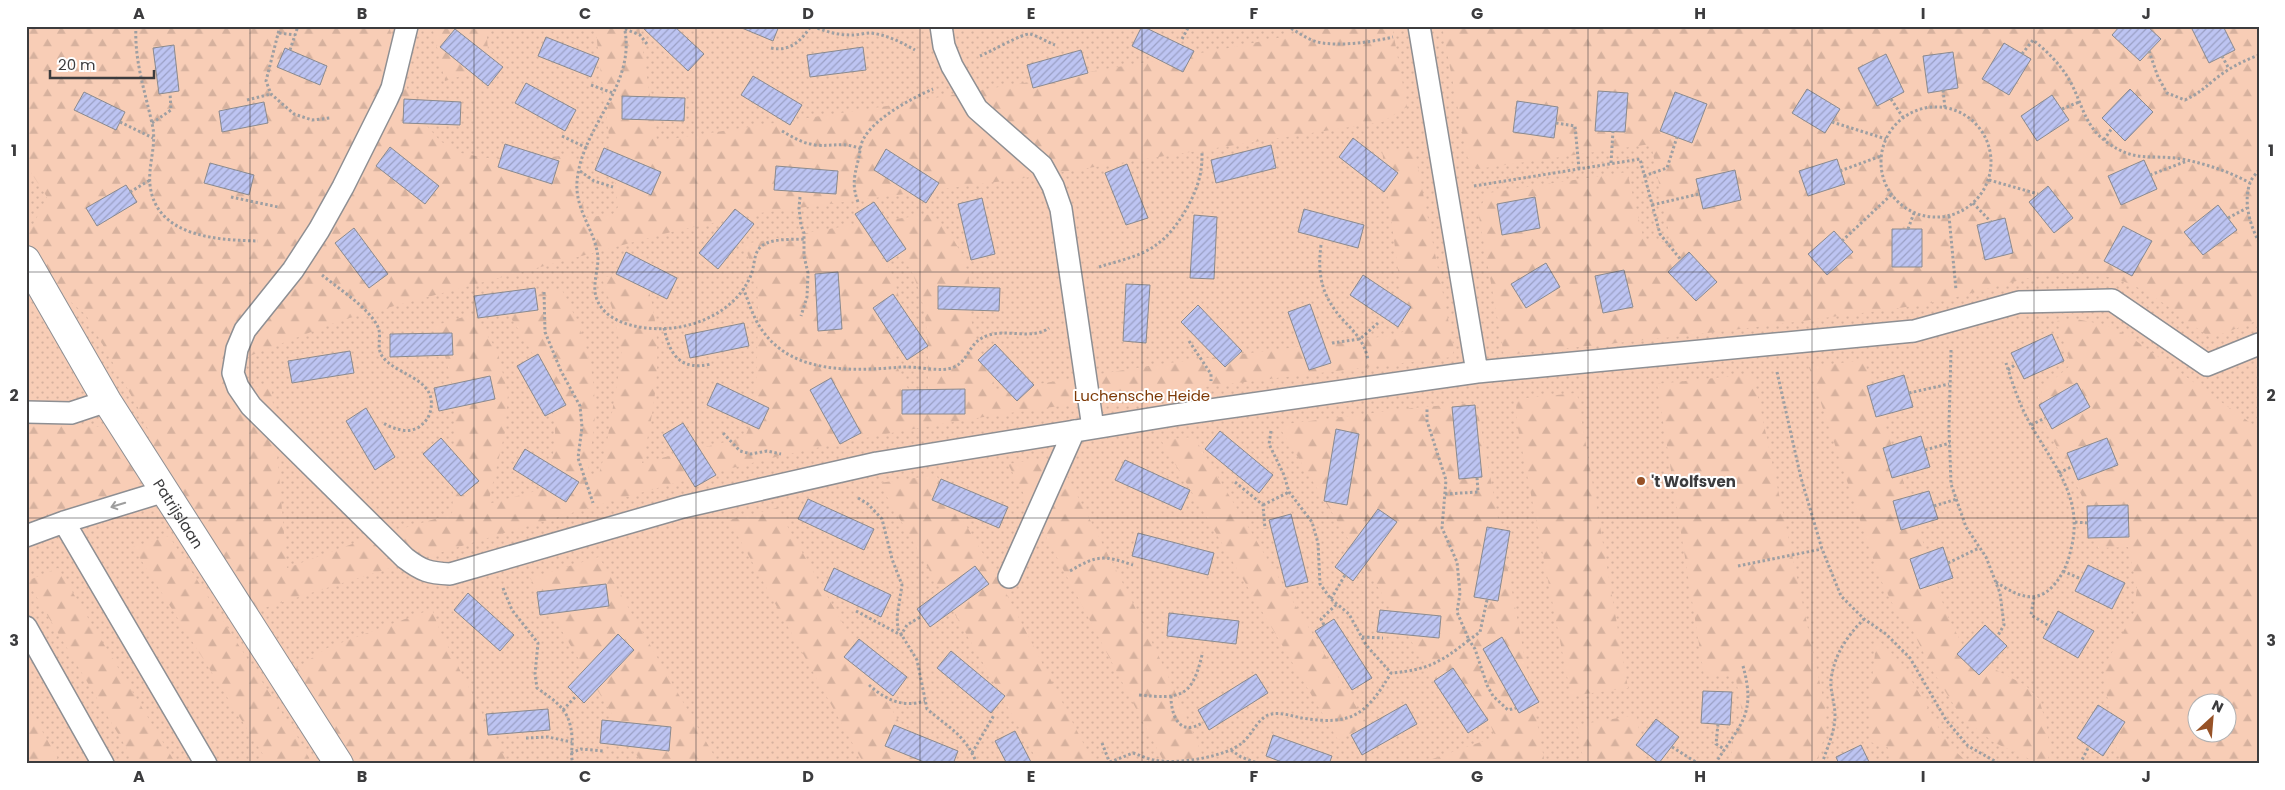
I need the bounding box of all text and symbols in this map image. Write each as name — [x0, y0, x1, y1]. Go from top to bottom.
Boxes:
text: A — [133, 2, 145, 25]
text: B — [357, 2, 367, 25]
text: C — [579, 2, 591, 25]
text: D — [802, 2, 814, 25]
text: E — [1027, 2, 1035, 25]
text: F — [1250, 2, 1259, 25]
text: G — [1471, 2, 1483, 25]
text: H — [1694, 2, 1706, 25]
text: I — [1921, 2, 1925, 25]
text: J — [2141, 2, 2151, 25]
scale bar — [50, 48, 154, 80]
text: 20 m — [58, 54, 96, 75]
text: 1 — [11, 139, 17, 162]
text: 1 — [2268, 139, 2274, 162]
text: 2 — [9, 384, 19, 407]
text: 2 — [2266, 384, 2276, 407]
park label: Luchensche Heide — [1074, 385, 1210, 406]
place label: 't Wolfsven — [1651, 471, 1736, 492]
street label: Patrijslaan — [149, 475, 209, 552]
marker: 't Wolfsven — [1635, 475, 1647, 487]
one-way arrow — [111, 501, 127, 510]
text: 3 — [9, 629, 19, 652]
text: 3 — [2266, 629, 2276, 652]
north arrow — [2188, 692, 2238, 742]
text: N — [2209, 695, 2227, 718]
text: A — [133, 765, 145, 788]
text: B — [357, 765, 367, 788]
text: C — [579, 765, 591, 788]
text: D — [802, 765, 814, 788]
text: E — [1027, 765, 1035, 788]
text: F — [1250, 765, 1259, 788]
text: G — [1471, 765, 1483, 788]
text: H — [1694, 765, 1706, 788]
text: I — [1921, 765, 1925, 788]
text: J — [2141, 765, 2151, 788]

